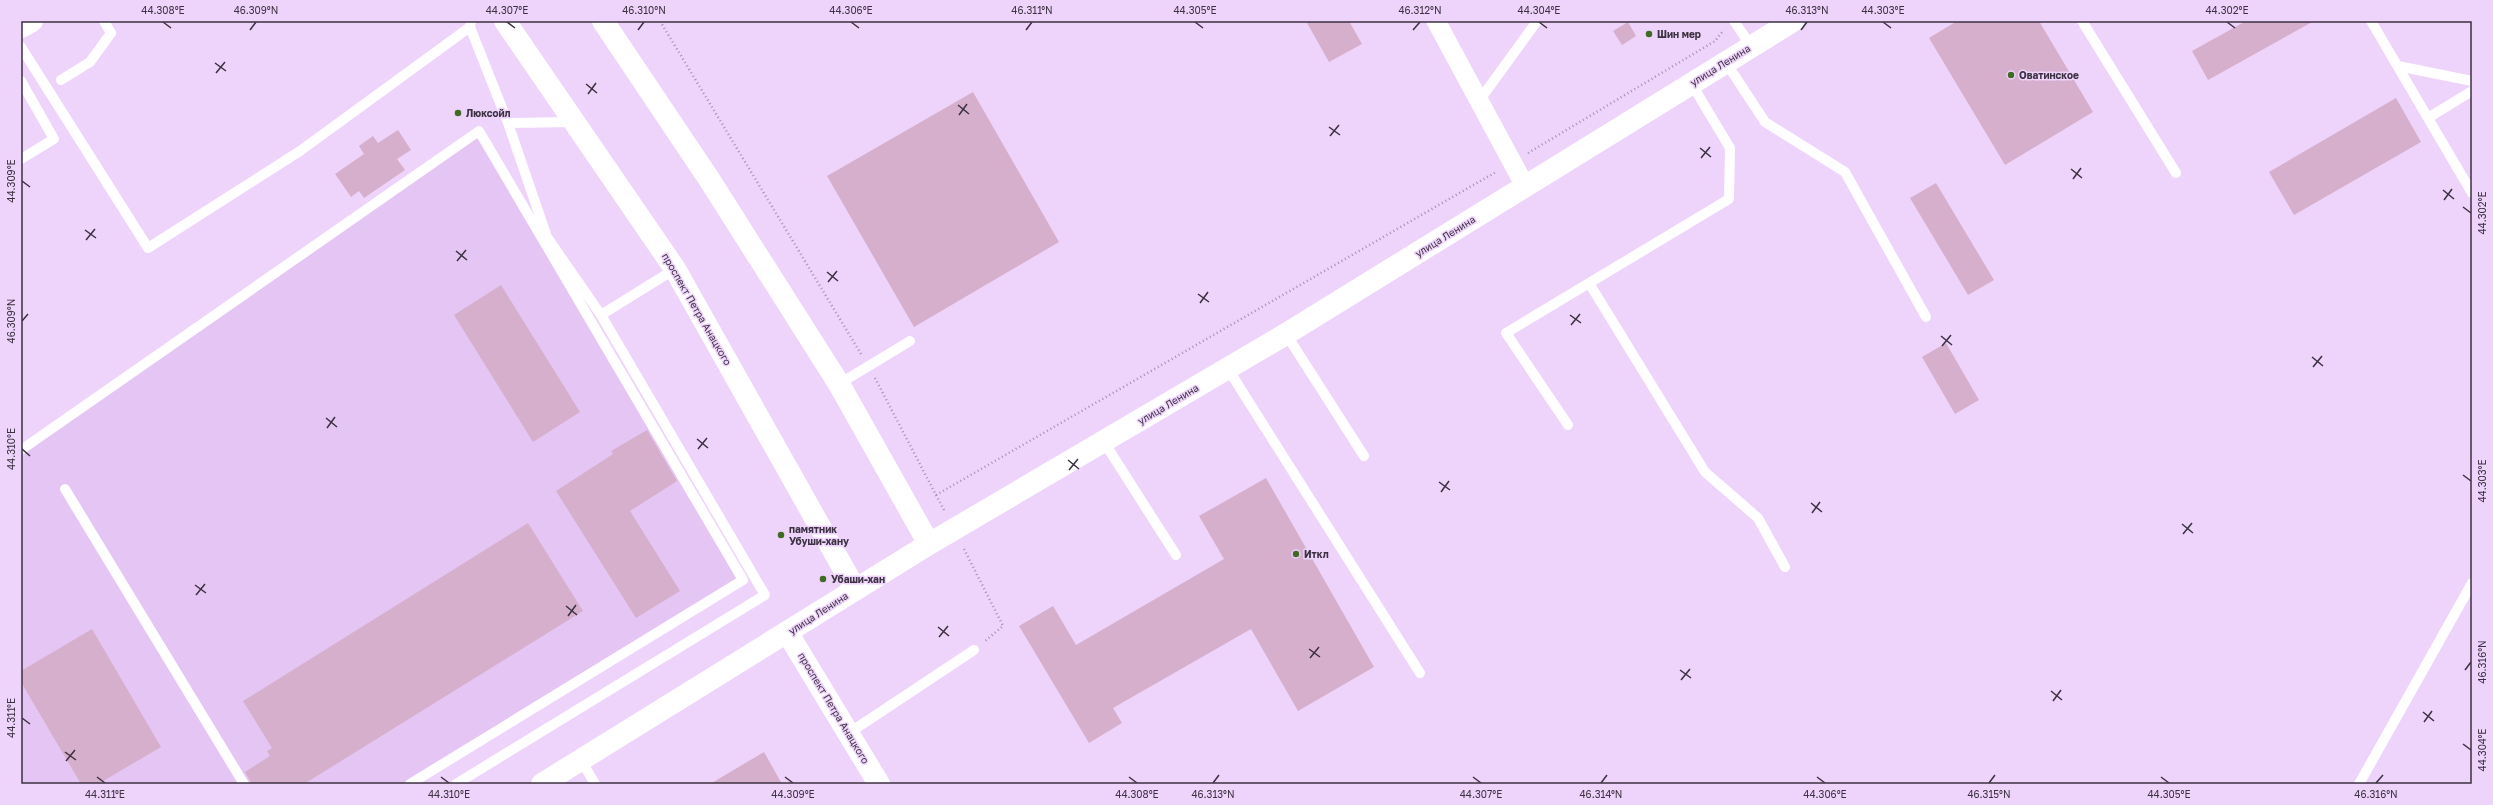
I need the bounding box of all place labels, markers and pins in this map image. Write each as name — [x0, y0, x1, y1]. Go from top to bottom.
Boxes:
place label: Шин мер — [1657, 28, 1701, 40]
marker: Шин мер — [1644, 29, 1654, 39]
place label: Оватинское — [2019, 69, 2079, 81]
marker: Оватинское — [2006, 70, 2016, 80]
place label: Люксойл — [466, 107, 511, 119]
marker: Люксойл — [453, 108, 463, 118]
place label: памятник Убуши-хану — [789, 523, 849, 547]
marker: памятник Убуши-хану — [776, 530, 786, 540]
place label: Иткл — [1304, 548, 1329, 560]
marker: Иткл — [1291, 549, 1301, 559]
place label: Убаши-хан — [831, 573, 885, 585]
marker: Убаши-хан — [818, 574, 828, 584]

